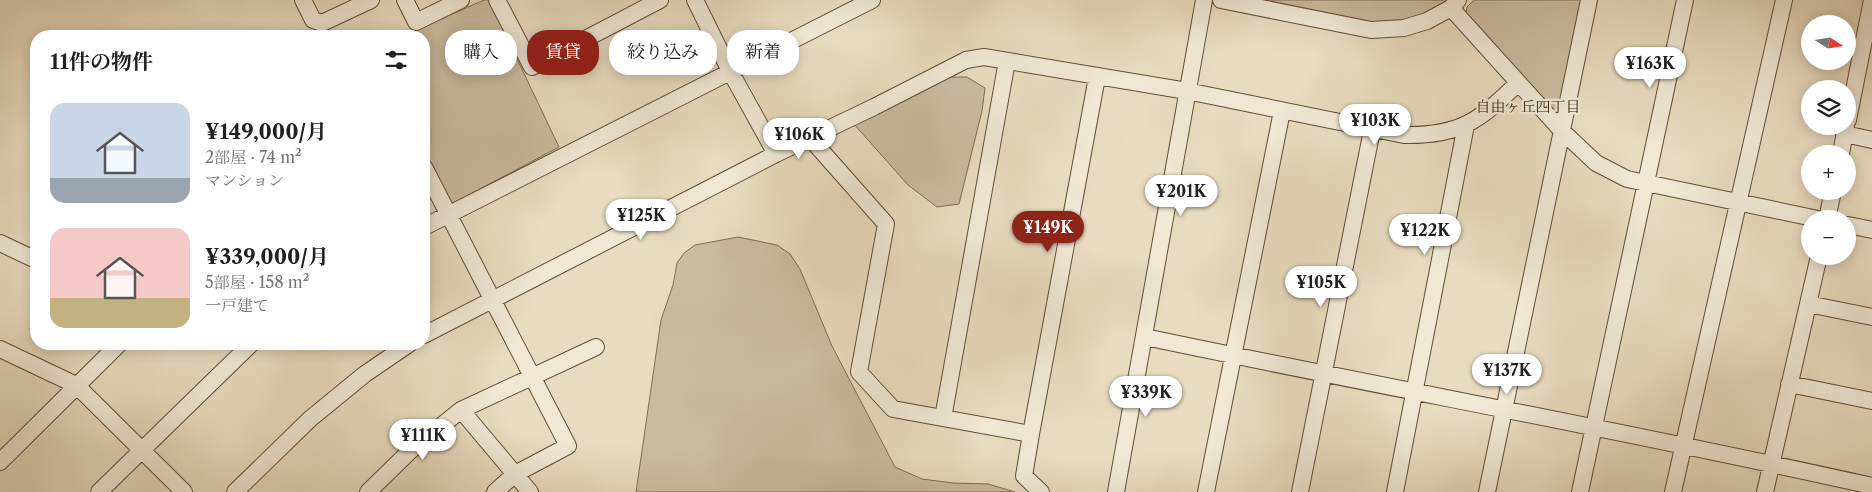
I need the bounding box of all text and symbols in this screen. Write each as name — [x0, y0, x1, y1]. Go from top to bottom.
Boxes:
north arrow — [1801, 15, 1856, 70]
map controls — [1801, 15, 1856, 265]
chip: 購入 — [445, 30, 517, 75]
chip: 賃貸 — [527, 30, 599, 75]
chip: 絞り込み — [609, 30, 717, 75]
chip: 新着 — [727, 30, 799, 75]
icon: filters — [382, 46, 410, 74]
pin: ¥163K — [1615, 46, 1685, 89]
text: 11件の物件 — [50, 49, 153, 74]
text: ¥163K — [1625, 53, 1675, 73]
button: layers — [1801, 80, 1856, 135]
district label: 自由ヶ丘四丁目 — [1475, 97, 1581, 116]
pin: ¥103K — [1340, 104, 1410, 146]
text: ¥103K — [1350, 110, 1400, 130]
pin: ¥106K — [764, 118, 834, 160]
text: ¥149,000/月 — [205, 119, 327, 144]
icon: home — [90, 123, 150, 183]
text: ¥106K — [774, 124, 824, 144]
button: + — [1801, 145, 1856, 200]
text: 2部屋 · 74 m² — [205, 147, 302, 167]
text: マンション — [205, 170, 284, 190]
pin: ¥201K — [1146, 174, 1216, 217]
text: ¥201K — [1156, 181, 1206, 201]
pin: ¥125K — [606, 198, 676, 241]
text: ¥125K — [616, 205, 666, 225]
pin: ¥149K — [1013, 210, 1083, 253]
button: − — [1801, 210, 1856, 265]
pin: ¥122K — [1390, 214, 1460, 256]
text: ¥149K — [1023, 217, 1073, 237]
text: ¥122K — [1400, 220, 1450, 240]
text: ¥339,000/月 — [205, 244, 329, 269]
icon: home — [90, 248, 150, 308]
pin: ¥105K — [1286, 266, 1356, 308]
text: 5部屋 · 158 m² — [205, 272, 309, 292]
text: ¥105K — [1296, 272, 1346, 292]
text: 一戸建て — [205, 295, 269, 315]
pin: ¥137K — [1472, 354, 1542, 396]
text: ¥137K — [1483, 360, 1531, 380]
pin: ¥339K — [1111, 376, 1181, 418]
text: ¥339K — [1120, 382, 1172, 402]
pin: ¥111K — [388, 418, 458, 461]
text: ¥111K — [400, 425, 446, 445]

